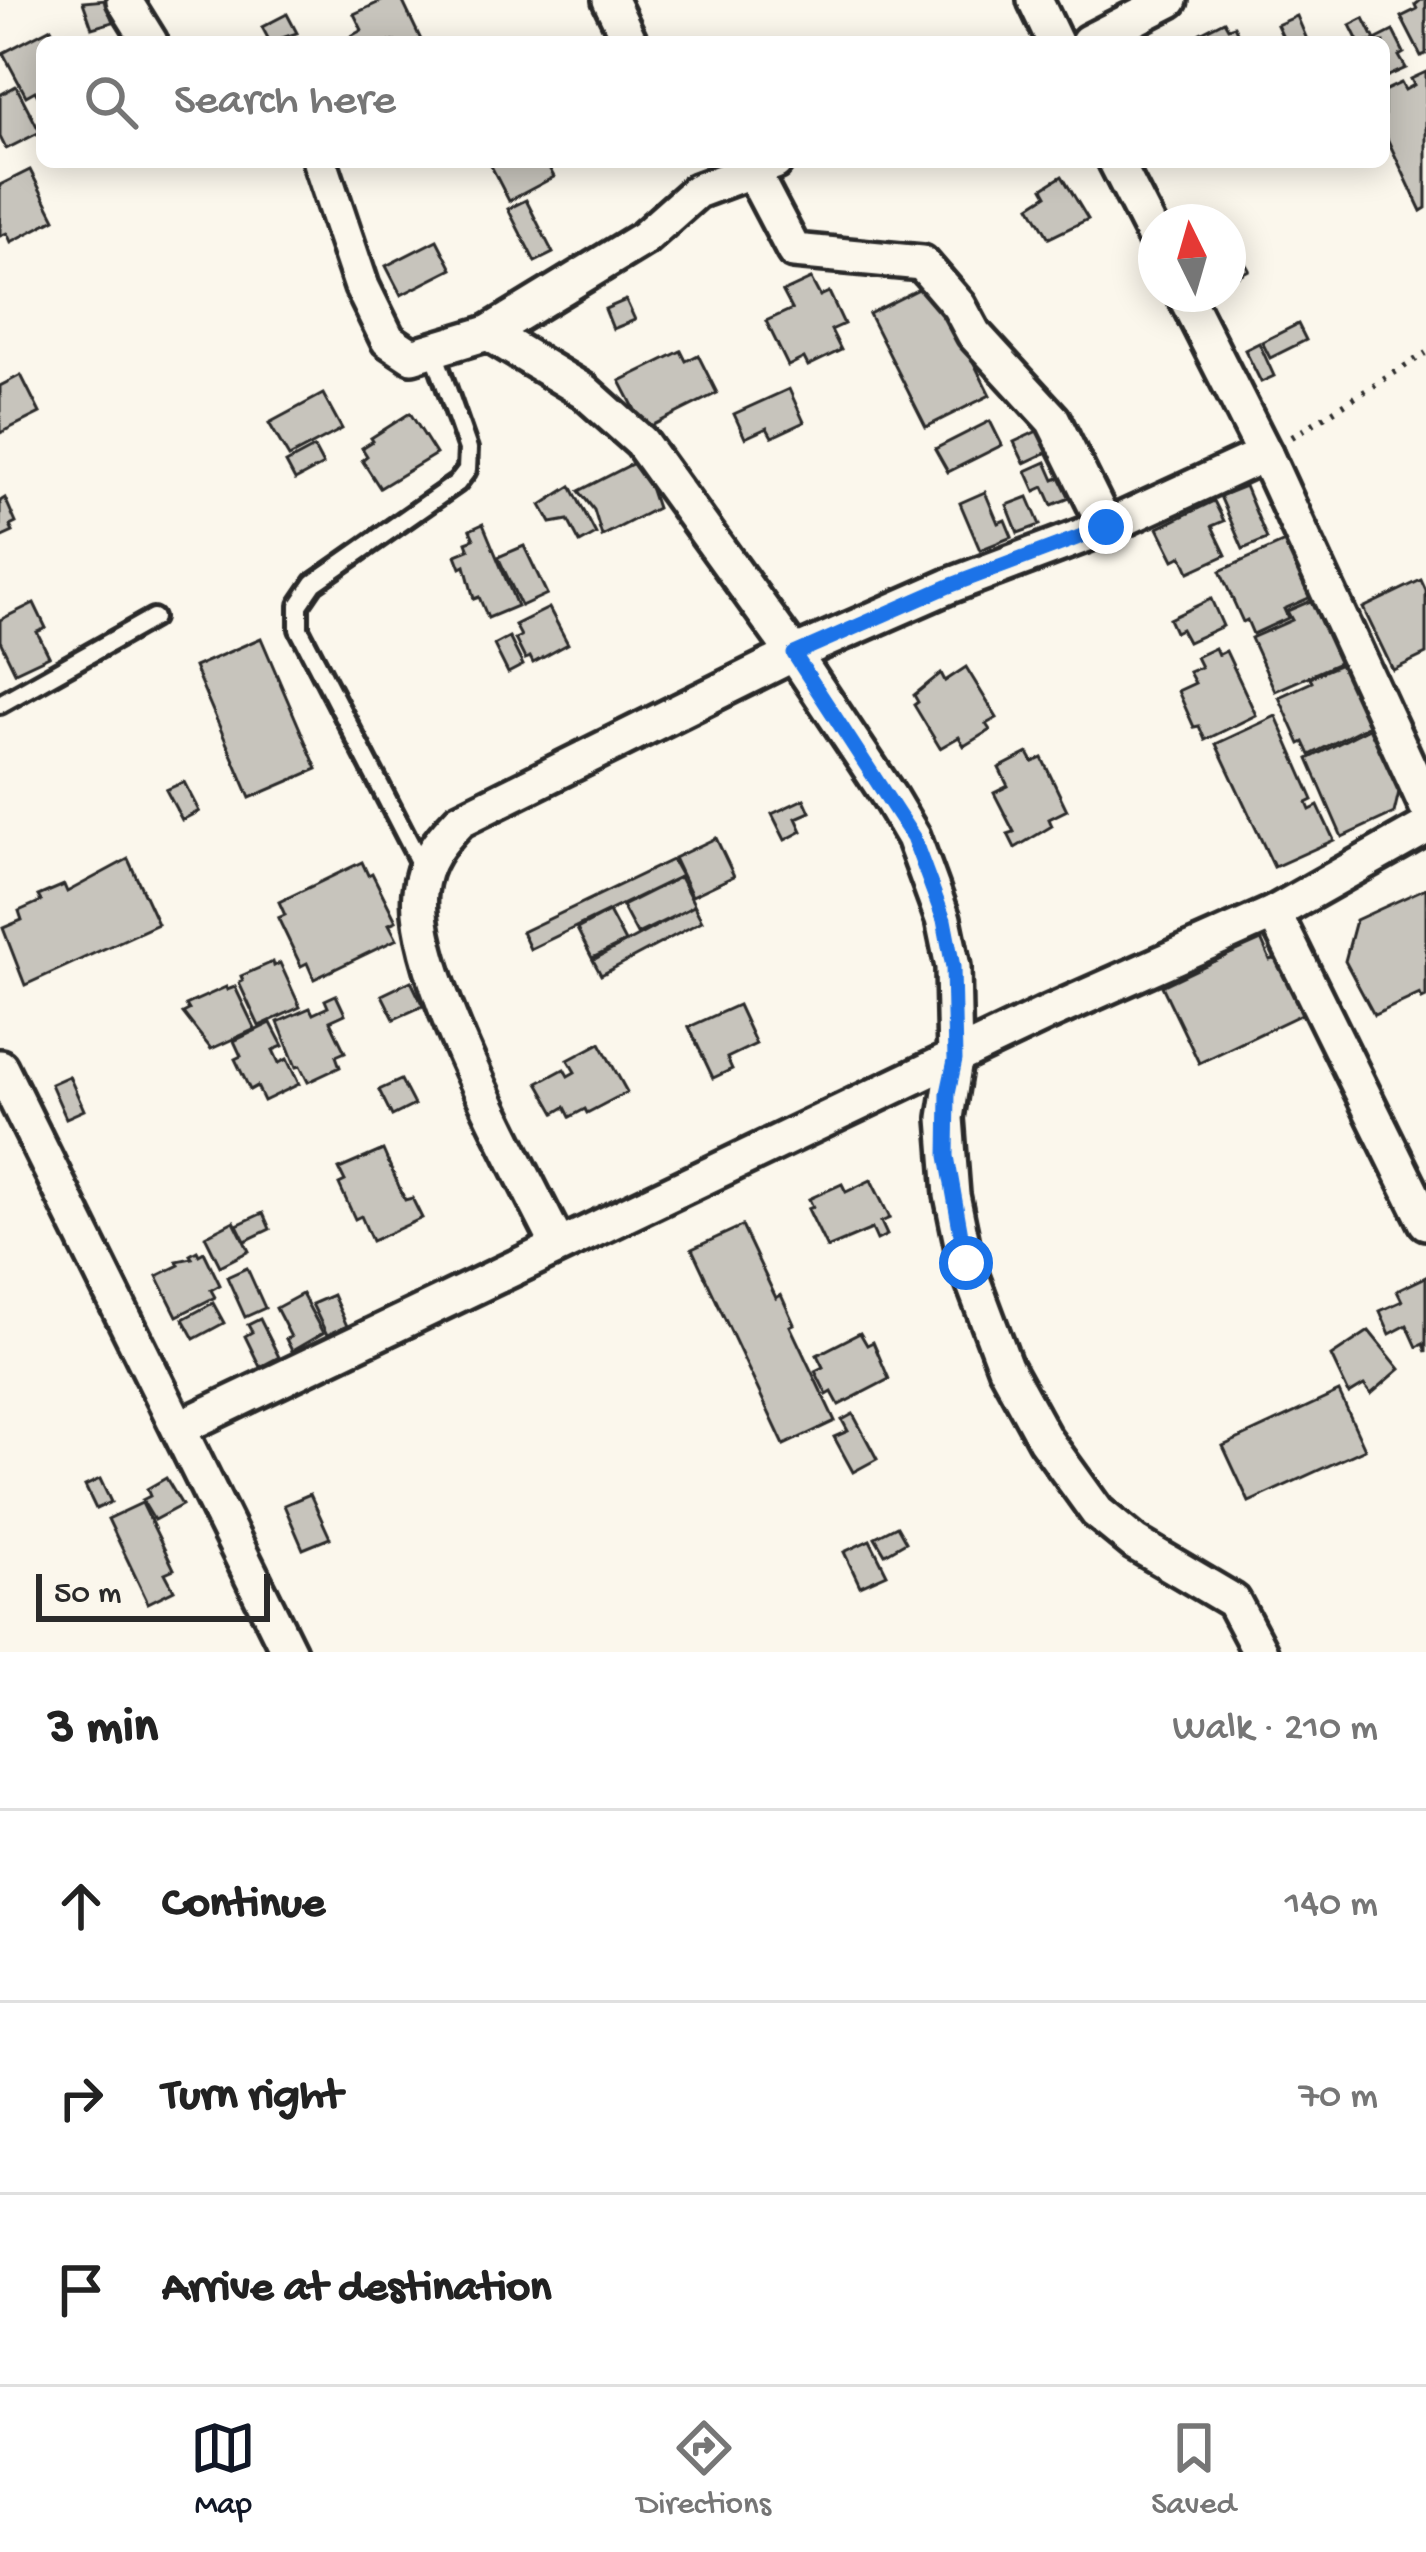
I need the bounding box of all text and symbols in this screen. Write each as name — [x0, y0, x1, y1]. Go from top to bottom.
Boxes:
search box — [36, 36, 1390, 168]
icon: search — [78, 69, 144, 135]
text: Search here — [174, 76, 396, 129]
north arrow — [1138, 204, 1246, 312]
route end — [1079, 500, 1133, 554]
route start — [939, 1236, 993, 1290]
scale bar — [36, 1568, 270, 1621]
text: 50 m — [54, 1576, 121, 1614]
text: 3 min — [48, 1700, 158, 1760]
text: Walk · 210 m — [1173, 1707, 1378, 1753]
icon: ahead — [48, 1873, 114, 1939]
text: Continue — [162, 1879, 325, 1932]
text: 140 m — [1285, 1883, 1378, 1929]
icon: right — [48, 2065, 114, 2131]
text: Turn right — [162, 2071, 342, 2124]
text: 70 m — [1299, 2075, 1378, 2121]
icon: arrive — [48, 2257, 114, 2323]
text: Arrive at destination — [162, 2263, 551, 2316]
tab: Map — [190, 2415, 256, 2525]
tab: Directions — [637, 2415, 771, 2525]
tab: Saved — [1151, 2415, 1236, 2525]

